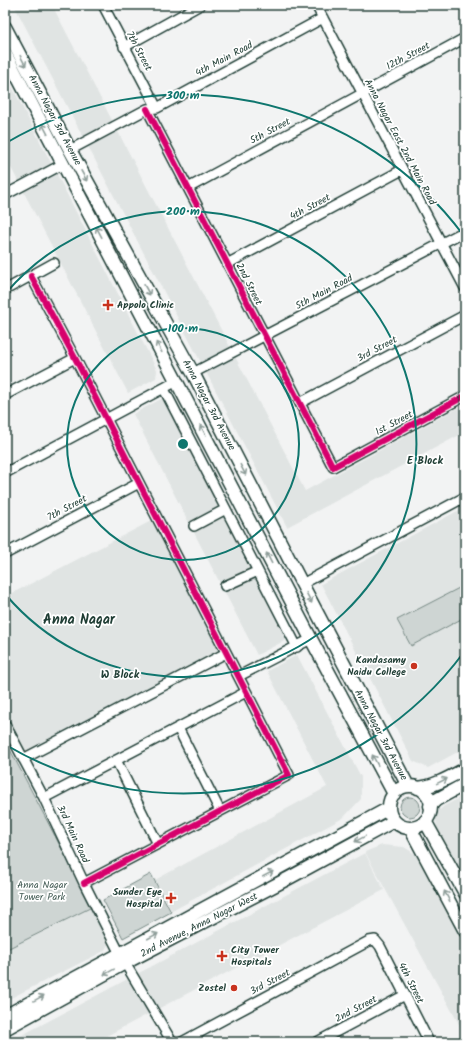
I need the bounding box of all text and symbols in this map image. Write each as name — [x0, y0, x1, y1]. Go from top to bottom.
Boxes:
street label: 7th Street — [122, 28, 156, 74]
street label: 4th Main Road — [192, 37, 257, 81]
street label: 12th Street — [383, 38, 433, 74]
one-way arrow — [20, 55, 27, 67]
street label: Anna Nagar 3rd Avenue — [24, 72, 86, 169]
street label: Anna Nagar East 2nd Main Road — [360, 76, 441, 209]
text: 300 m — [165, 86, 200, 105]
street label: 5th Street — [247, 114, 293, 148]
one-way arrow — [41, 123, 48, 135]
one-way arrow — [81, 170, 89, 182]
street label: 4th Street — [287, 190, 333, 224]
text: 200 m — [166, 202, 200, 221]
one-way arrow — [95, 226, 102, 238]
street label: 2nd Street — [232, 260, 267, 308]
street label: 5th Main Road — [292, 270, 356, 314]
one-way arrow — [144, 283, 152, 295]
place label: Appolo Clinic — [117, 297, 174, 313]
marker: Appolo Clinic — [102, 299, 114, 311]
text: 100 m — [168, 319, 198, 338]
street label: 3rd Street — [354, 332, 400, 366]
one-way arrow — [155, 341, 163, 353]
street label: Anna Nagar 3rd Avenue — [178, 357, 240, 454]
street label: 1st Street — [372, 406, 416, 440]
one-way arrow — [199, 424, 206, 436]
centre of rings — [176, 437, 190, 451]
district label: E Block — [407, 452, 444, 470]
one-way arrow — [240, 464, 248, 476]
street label: 7th Street — [44, 491, 90, 525]
one-way arrow — [265, 552, 272, 564]
one-way arrow — [306, 592, 313, 604]
district label: Anna Nagar — [43, 609, 116, 631]
place label: Kandasamy Naidu College — [347, 652, 407, 680]
marker: Kandasamy Naidu College — [409, 661, 419, 671]
district label: W Block — [101, 666, 140, 684]
street label: Anna Nagar 3rd Avenue — [350, 687, 412, 784]
one-way arrow — [371, 754, 378, 766]
one-way arrow — [436, 777, 448, 784]
street label: 3rd Main Road — [53, 802, 94, 867]
one-way arrow — [354, 836, 366, 844]
one-way arrow — [262, 869, 274, 877]
park label: Anna Nagar Tower Park — [17, 877, 68, 905]
place label: Sunder Eye Hospital — [113, 884, 162, 912]
street label: 2nd Avenue, Anna Nagar West — [137, 888, 261, 962]
one-way arrow — [442, 890, 450, 902]
marker: Sunder Eye Hospital — [165, 892, 177, 904]
one-way arrow — [147, 931, 159, 939]
place label: City Tower Hospitals — [231, 942, 279, 970]
marker: City Tower Hospitals — [216, 950, 228, 962]
street label: 4th Street — [394, 960, 428, 1006]
street label: 3rd Street — [247, 965, 293, 999]
one-way arrow — [103, 969, 115, 977]
place label: Zostel — [198, 980, 226, 996]
marker: Zostel — [229, 983, 239, 993]
street label: 2nd Street — [332, 991, 380, 1027]
one-way arrow — [33, 993, 45, 1001]

